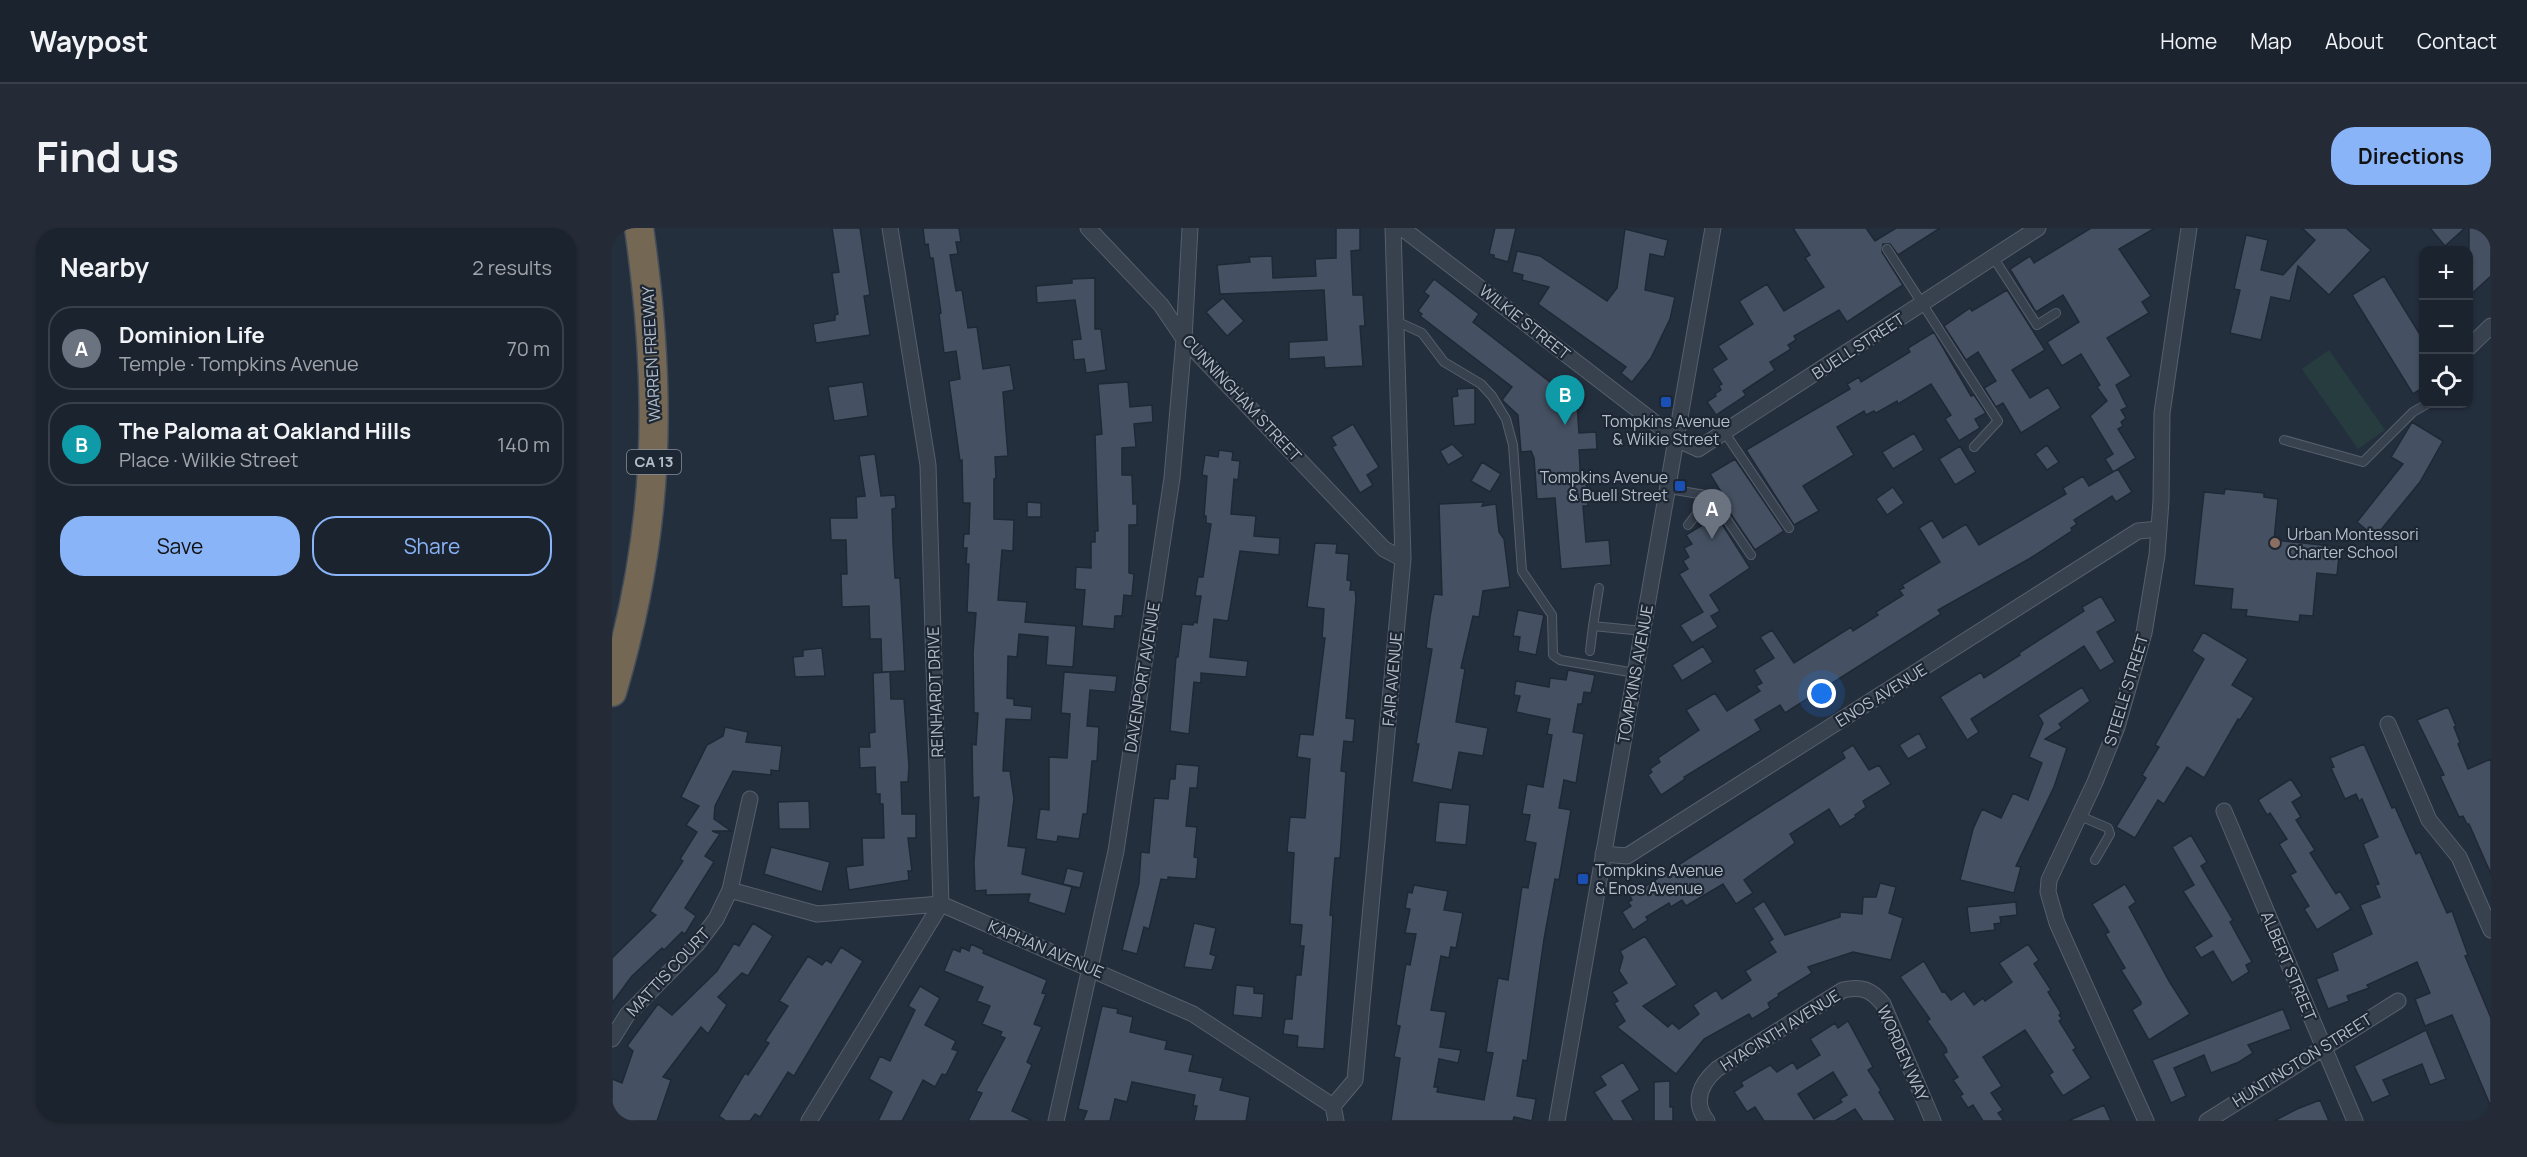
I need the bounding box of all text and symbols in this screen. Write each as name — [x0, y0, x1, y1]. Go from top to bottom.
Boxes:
text: Waypost — [30, 22, 149, 60]
text: Home — [2160, 27, 2217, 55]
text: Map — [2250, 27, 2292, 55]
text: About — [2325, 27, 2384, 55]
text: Contact — [2417, 27, 2497, 55]
text: Find us — [36, 127, 179, 185]
button: Directions — [2331, 127, 2491, 185]
map controls — [2419, 246, 2473, 408]
button: + — [2419, 246, 2473, 300]
text: Nearby — [60, 249, 149, 285]
text: 2 results — [472, 254, 552, 281]
street label: WILKIE STREET — [1475, 280, 1575, 365]
street label: WARREN FREEWAY — [636, 286, 666, 422]
button: − — [2419, 300, 2473, 354]
street label: BUELL STREET — [1807, 308, 1909, 384]
text: Dominion Life — [119, 320, 265, 350]
street label: CUNNINGHAM STREET — [1177, 330, 1307, 466]
text: A — [75, 335, 88, 362]
text: 70 m — [507, 335, 550, 362]
text: Temple · Tompkins Avenue — [119, 350, 359, 377]
button: locate — [2419, 354, 2473, 408]
pin: B — [1546, 376, 1584, 425]
marker: Tompkins Avenue & Wilkie Street — [1659, 395, 1673, 409]
place label: Tompkins Avenue & Wilkie Street — [1602, 410, 1730, 450]
text: The Paloma at Oakland Hills — [119, 416, 411, 446]
text: B — [75, 431, 88, 458]
text: 140 m — [497, 431, 550, 458]
text: Place · Wilkie Street — [119, 446, 299, 473]
road number: CA 13 — [627, 450, 681, 474]
place label: Tompkins Avenue & Buell Street — [1540, 466, 1668, 506]
marker: Tompkins Avenue & Buell Street — [1673, 479, 1687, 493]
pin: A — [1692, 490, 1732, 539]
button: Save — [60, 516, 300, 576]
button: Share — [312, 516, 552, 576]
place label: Urban Montessori Charter School — [2287, 523, 2419, 563]
marker: Urban Montessori Charter School — [2268, 536, 2282, 550]
street label: DAVENPORT AVENUE — [1119, 600, 1165, 754]
street label: TOMPKINS AVENUE — [1612, 603, 1658, 745]
street label: REINHARDT DRIVE — [922, 626, 948, 758]
street label: FAIR AVENUE — [1377, 631, 1407, 727]
street label: STEELE STREET — [2099, 631, 2154, 748]
street label: ENOS AVENUE — [1831, 658, 1931, 732]
your location — [1807, 679, 1836, 708]
place label: Tompkins Avenue & Enos Avenue — [1595, 859, 1723, 899]
marker: Tompkins Avenue & Enos Avenue — [1576, 872, 1590, 886]
street label: ALBERT STREET — [2256, 908, 2322, 1024]
street label: KAPHAN AVENUE — [985, 915, 1107, 983]
street label: MATTIS COURT — [621, 923, 715, 1021]
street label: HYACINTH AVENUE — [1716, 984, 1844, 1076]
street label: WORDEN WAY — [1872, 1002, 1934, 1104]
street label: HUNTINGTON STREET — [2228, 1008, 2376, 1112]

